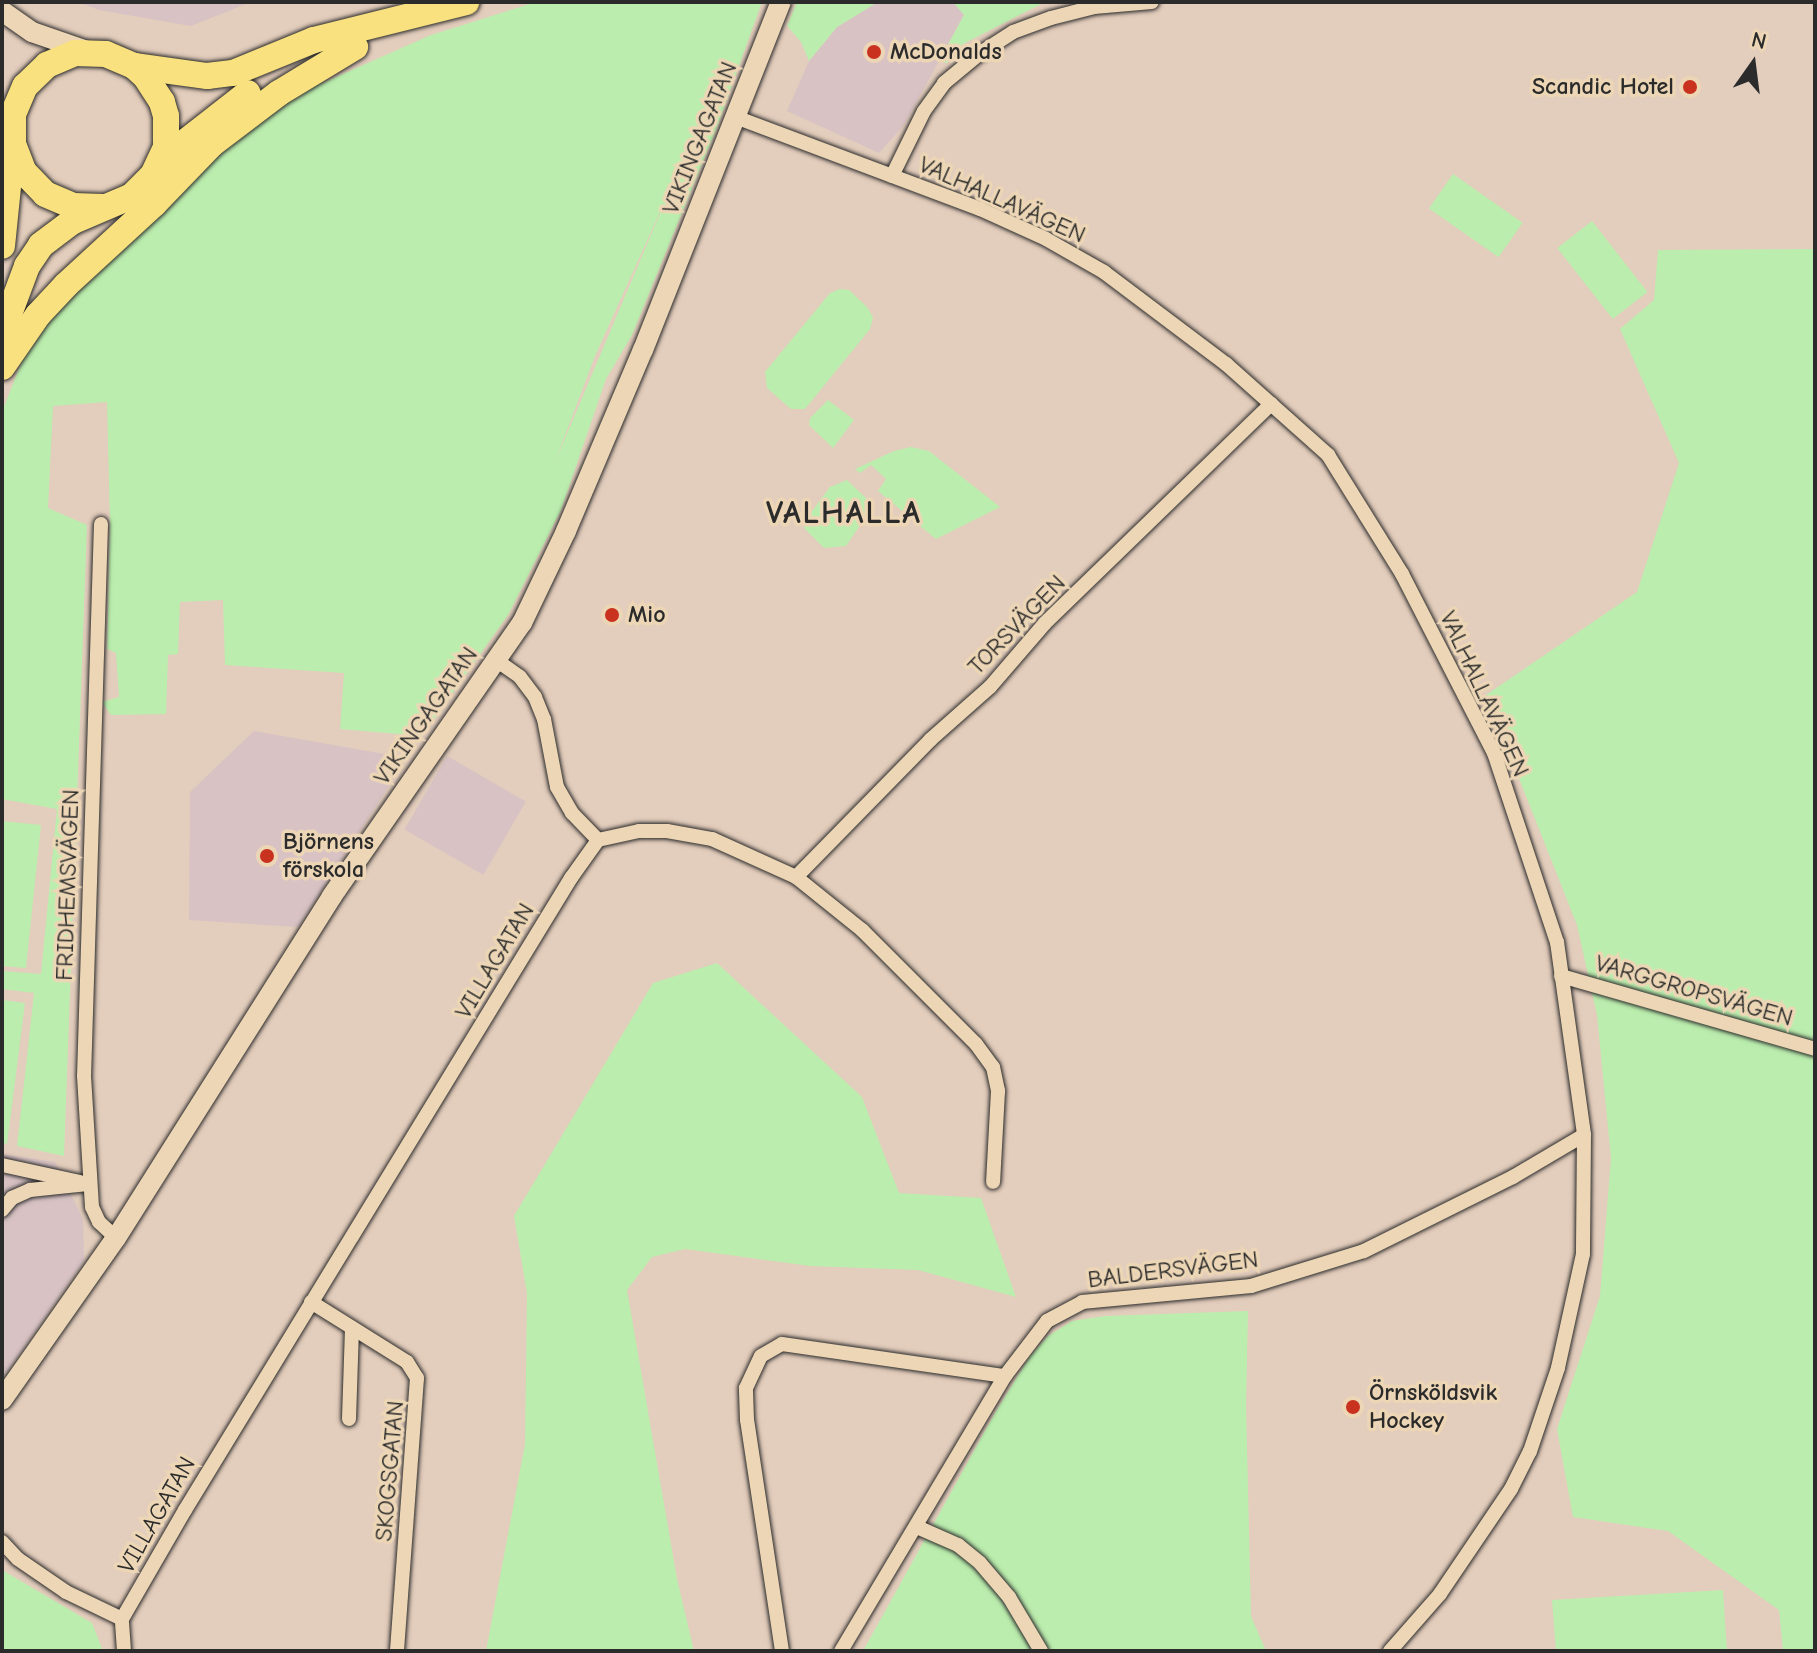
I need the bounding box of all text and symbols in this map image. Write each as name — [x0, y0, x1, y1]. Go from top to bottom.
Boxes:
north arrow — [1713, 24, 1793, 104]
text: N — [1749, 26, 1769, 55]
place label: McDonalds — [890, 38, 1002, 66]
marker: McDonalds — [865, 43, 883, 61]
street label: VIKINGAGATAN — [656, 58, 744, 218]
place label: Scandic Hotel — [1532, 73, 1674, 101]
marker: Scandic Hotel — [1681, 78, 1699, 96]
street label: VALHALLAVÄGEN — [914, 150, 1090, 250]
district label: VALHALLA — [766, 494, 922, 532]
street label: TORSVÄGEN — [962, 569, 1072, 681]
place label: Mio — [628, 601, 666, 629]
marker: Mio — [603, 606, 621, 624]
street label: VALHALLAVÄGEN — [1433, 607, 1535, 781]
street label: VIKINGAGATAN — [368, 642, 484, 790]
street label: FRIDHEMSVÄGEN — [50, 789, 86, 981]
place label: Björnens förskola — [283, 828, 374, 884]
marker: Björnens förskola — [258, 847, 276, 865]
street label: VILLAGATAN — [449, 898, 541, 1024]
street label: VARGGROPSVÄGEN — [1592, 949, 1796, 1033]
street label: BALDERSVÄGEN — [1086, 1245, 1260, 1295]
place label: Örnsköldsvik Hockey — [1369, 1379, 1497, 1435]
marker: Örnsköldsvik Hockey — [1344, 1398, 1362, 1416]
street label: SKOGSGATAN — [370, 1399, 410, 1543]
street label: VILLAGATAN — [112, 1452, 202, 1578]

